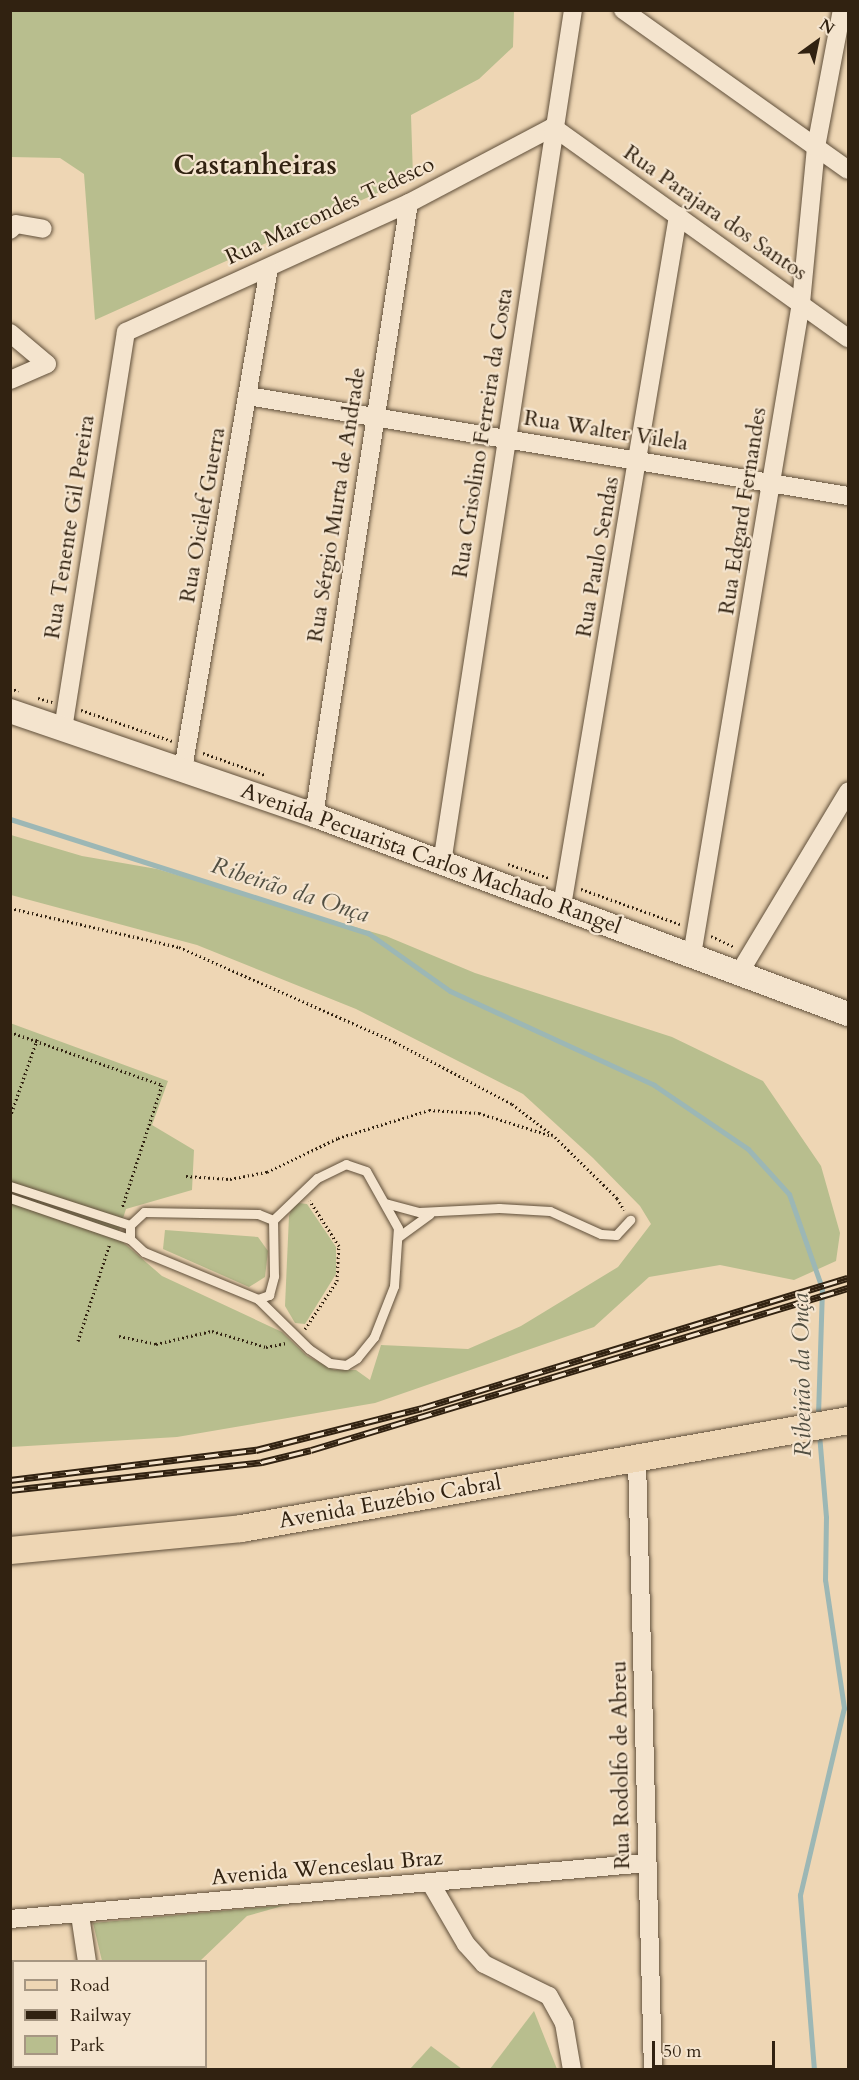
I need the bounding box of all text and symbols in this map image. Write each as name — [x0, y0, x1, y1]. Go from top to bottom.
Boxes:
north arrow — [787, 12, 847, 72]
text: N — [815, 14, 839, 40]
street label: Rua Parajara dos Santos — [618, 140, 812, 286]
district label: Castanheiras — [173, 148, 337, 182]
street label: Rua Marcondes Tedesco — [221, 151, 439, 271]
street label: Rua Crisolino Ferreira da Costa — [447, 286, 519, 580]
street label: Rua Sérgio Murta de Andrade — [302, 366, 372, 644]
street label: Rua Walter Vilela — [522, 405, 690, 457]
street label: Rua Edgard Fernandes — [714, 405, 772, 617]
street label: Rua Tenente Gil Pereira — [39, 413, 101, 641]
street label: Rua Oicilef Guerra — [175, 425, 231, 605]
street label: Rua Paulo Sendas — [571, 475, 625, 639]
street label: Avenida Pecuarista Carlos Machado Rangel — [237, 778, 625, 940]
water label: Ribeirão da Onça — [207, 851, 373, 929]
water label: Ribeirão da Onça — [786, 1293, 818, 1457]
street label: Avenida Euzébio Cabral — [277, 1469, 503, 1535]
street label: Rua Rodolfo de Abreu — [606, 1660, 636, 1870]
street label: Avenida Wenceslau Braz — [210, 1845, 444, 1891]
legend — [12, 1960, 207, 2068]
text: Road — [70, 1973, 110, 1998]
text: Railway — [70, 2003, 132, 2028]
scale bar — [655, 2029, 778, 2067]
text: Park — [70, 2033, 105, 2058]
text: 50 m — [663, 2039, 702, 2064]

